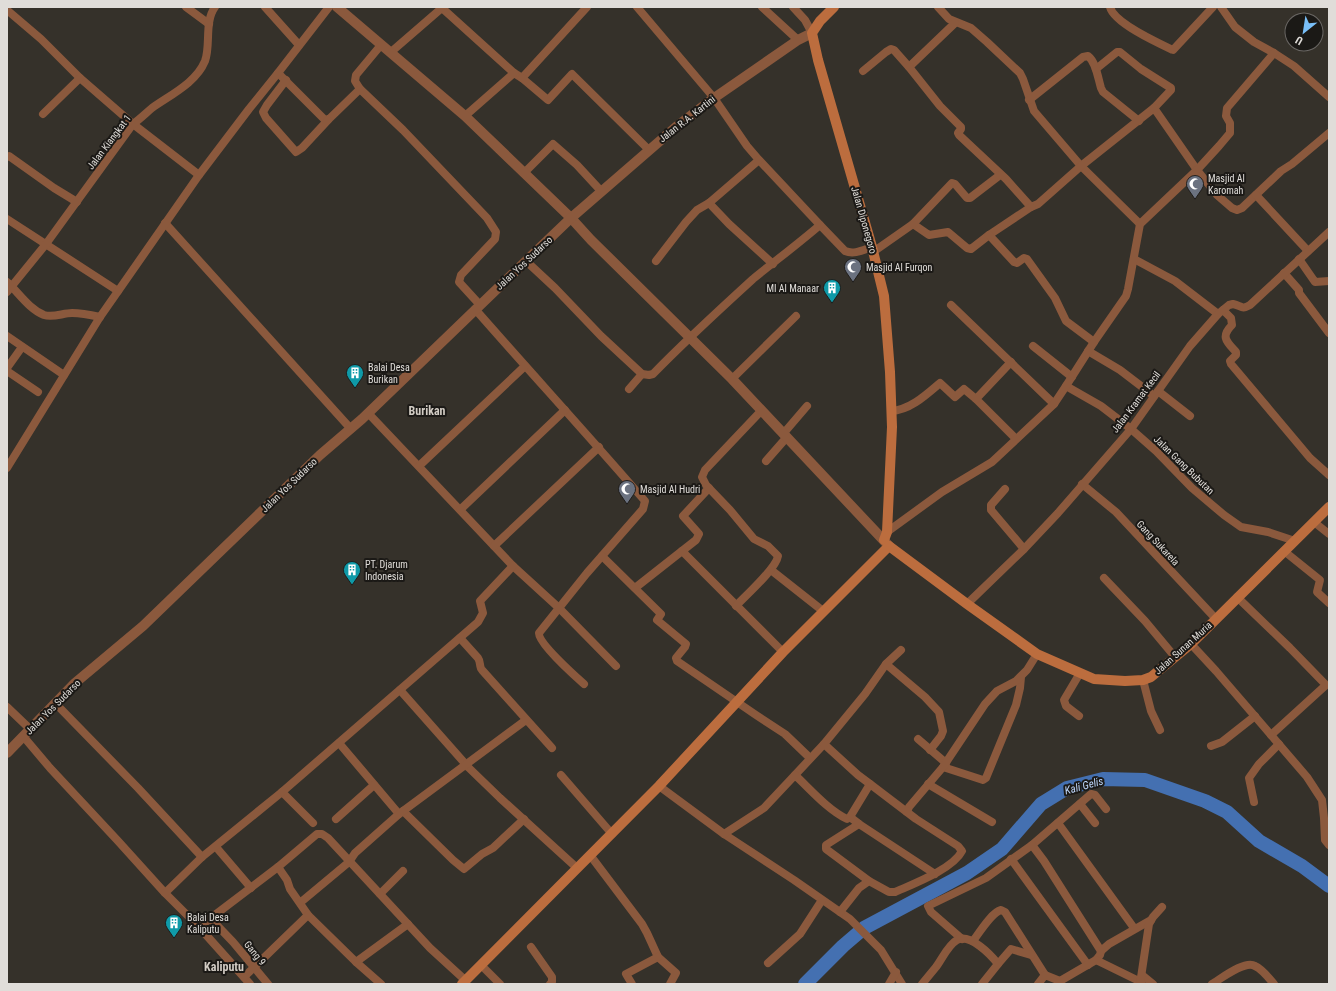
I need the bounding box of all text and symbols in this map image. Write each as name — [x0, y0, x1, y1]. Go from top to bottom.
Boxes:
north arrow — [1284, 12, 1324, 52]
text: U — [1293, 33, 1305, 47]
street label: Jalan R.A. Kartini — [657, 94, 717, 144]
street label: Jalan Kiangkat 1 — [85, 112, 133, 172]
place label: Masjid Al Karomah — [1208, 173, 1245, 196]
mosque icon: Masjid Al Karomah — [1185, 174, 1205, 199]
street label: Jalan Diponegoro — [849, 185, 879, 255]
street label: Jalan Yos Sudarso — [494, 234, 554, 292]
mosque icon: Masjid Al Furqon — [843, 257, 863, 282]
place label: Masjid Al Furqon — [866, 262, 933, 273]
building icon: MI Al Manaar — [822, 278, 842, 303]
place label: MI Al Manaar — [766, 283, 819, 294]
place label: Balai Desa Burikan — [368, 362, 410, 385]
building icon: Balai Desa Burikan — [345, 363, 365, 388]
street label: Jalan Kramat Kecil — [1109, 369, 1163, 435]
district label: Burikan — [409, 404, 446, 418]
street label: Jalan Gang Bubutan — [1152, 434, 1216, 497]
street label: Jalan Yos Sudarso — [259, 456, 319, 514]
mosque icon: Masjid Al Hudri — [617, 479, 637, 504]
place label: Masjid Al Hudri — [640, 484, 700, 495]
street label: Gang Sukarela — [1135, 518, 1182, 568]
place label: PT. Djarum Indonesia — [365, 559, 408, 582]
building icon: PT. Djarum Indonesia — [342, 560, 362, 585]
street label: Jalan Sunan Muria — [1152, 619, 1214, 677]
street label: Jalan Yos Sudarso — [23, 677, 83, 737]
water label: Kali Gelis — [1063, 775, 1105, 797]
place label: Balai Desa Kaliputu — [187, 912, 229, 935]
building icon: Balai Desa Kaliputu — [164, 913, 184, 938]
street label: Gang 9 — [242, 939, 268, 967]
district label: Kaliputu — [204, 960, 244, 974]

